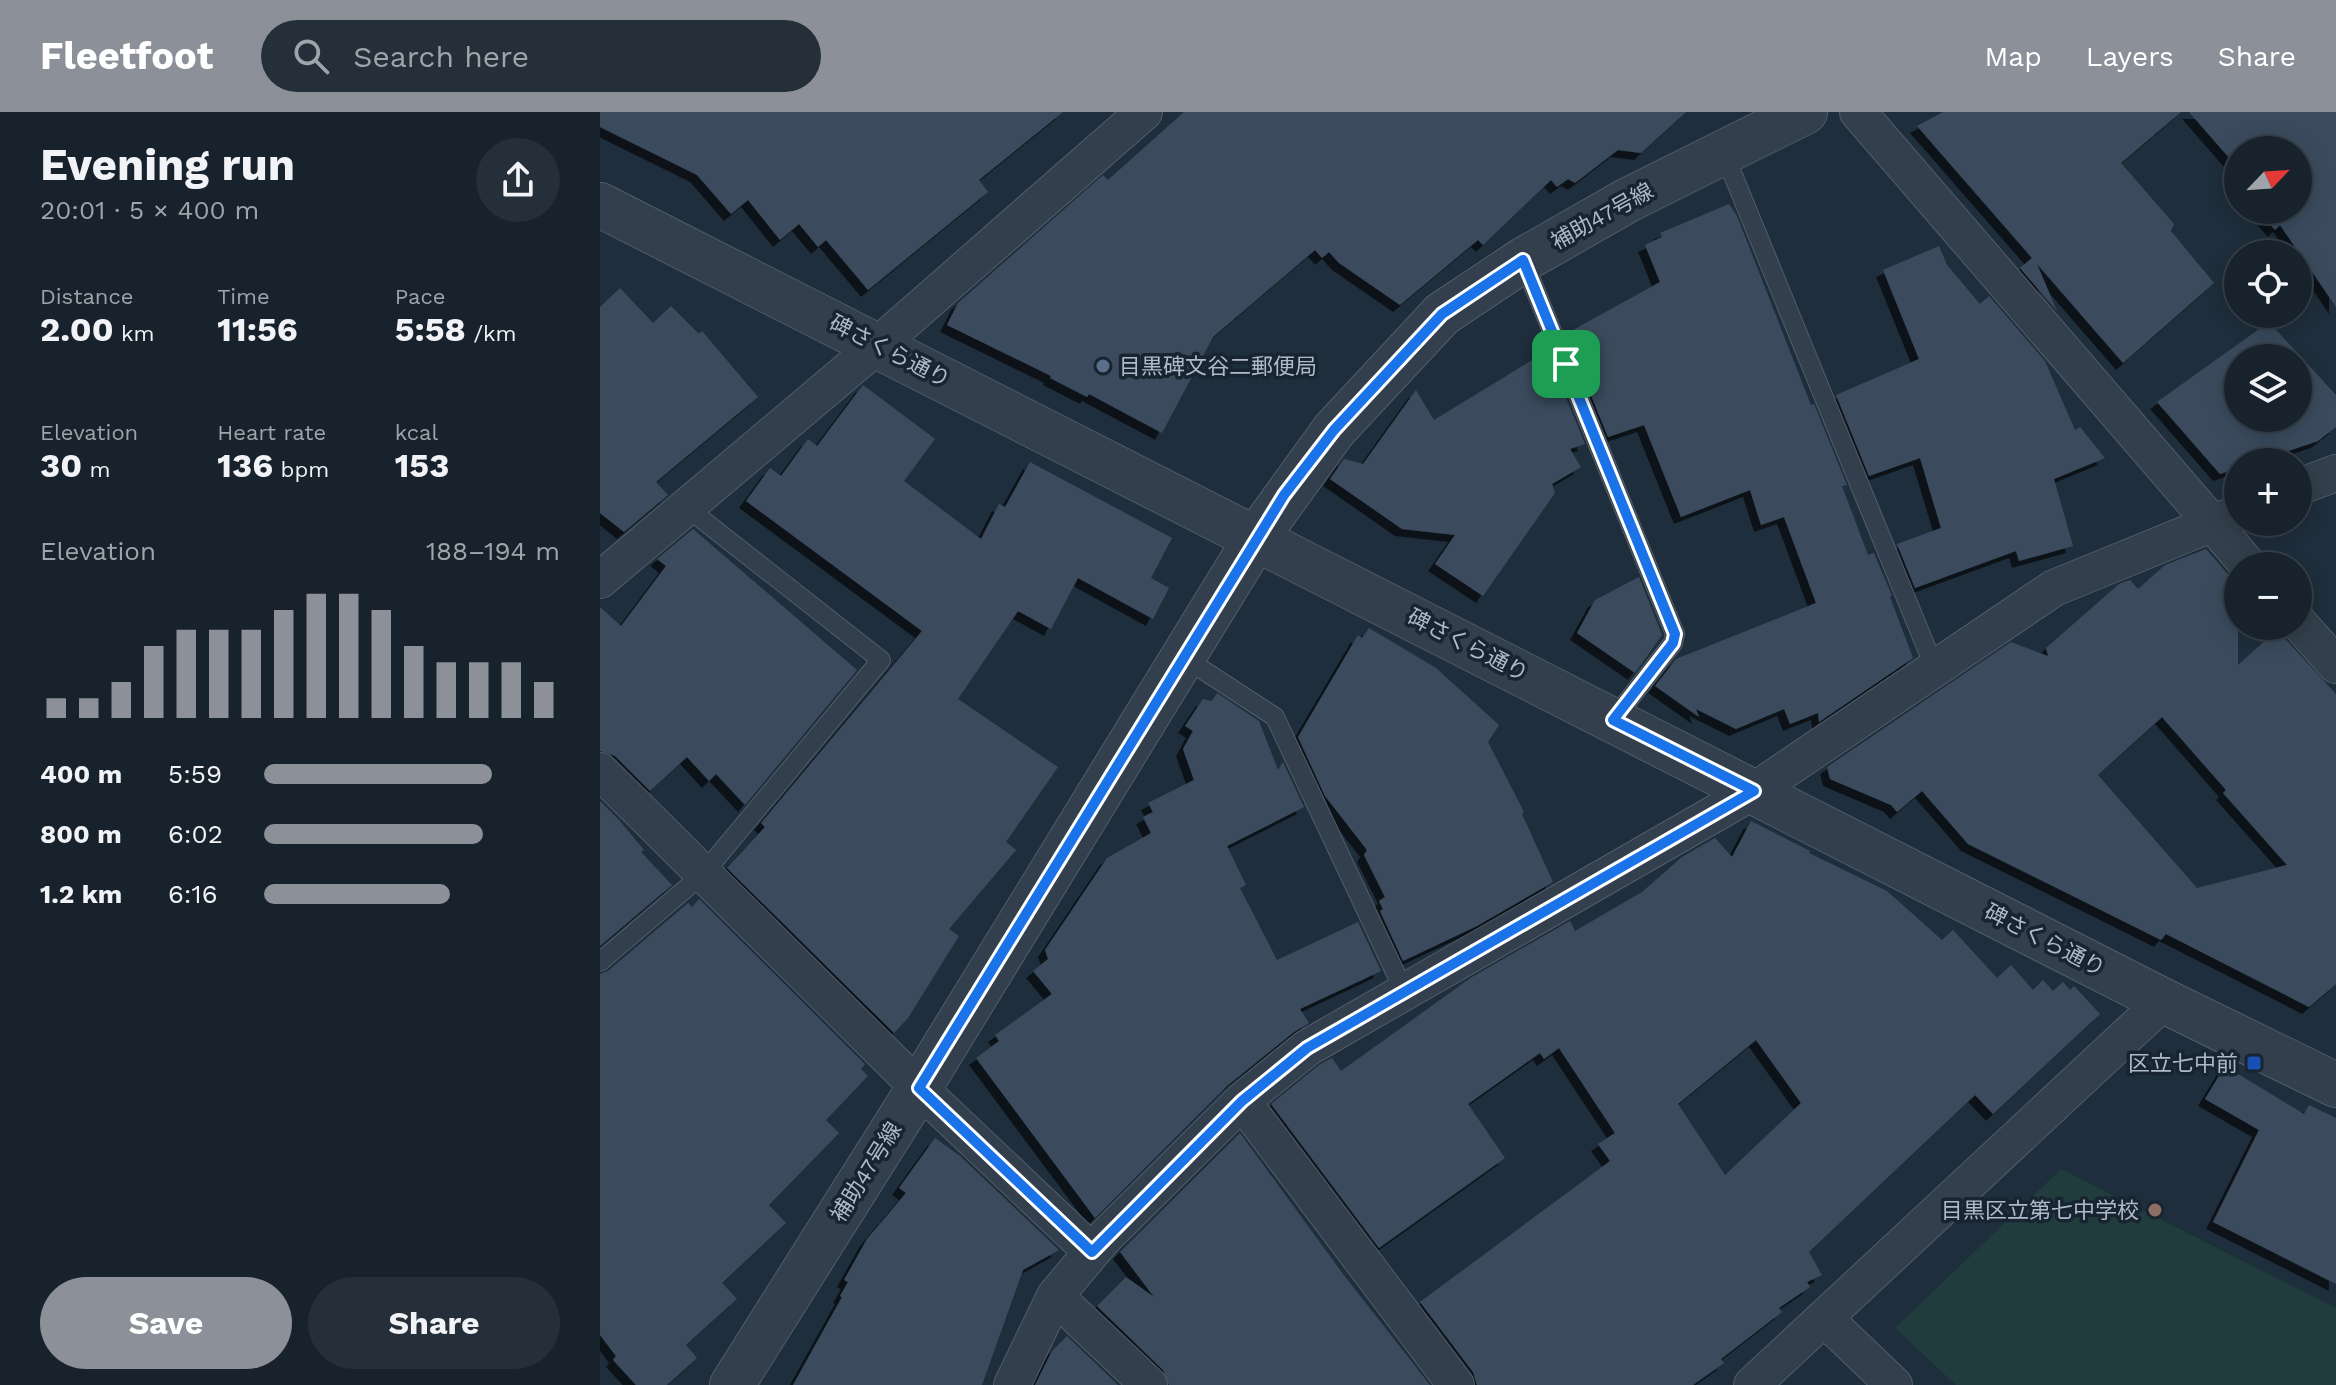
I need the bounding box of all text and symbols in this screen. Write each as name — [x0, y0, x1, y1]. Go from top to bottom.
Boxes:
search box — [261, 20, 821, 92]
text: Fleetfoot — [40, 34, 213, 78]
icon: search — [289, 34, 333, 78]
text: Search here — [353, 39, 529, 74]
text: Map — [1985, 40, 2042, 73]
text: Layers — [2086, 40, 2174, 73]
text: Share — [2218, 40, 2296, 73]
north arrow — [2224, 136, 2312, 224]
map controls — [2224, 136, 2312, 640]
button: share — [476, 138, 560, 222]
text: Evening run — [40, 139, 295, 191]
street label: 補助47号線 — [1547, 178, 1657, 254]
text: 20:01 · 5 × 400 m — [40, 195, 259, 225]
button: locate — [2224, 240, 2312, 328]
text: Distance — [40, 284, 134, 309]
text: Time — [217, 284, 270, 309]
text: Pace — [395, 284, 446, 309]
text: 2.00 — [40, 309, 114, 349]
text: 11:56 — [217, 309, 298, 349]
text: 5:58 — [395, 309, 466, 349]
street label: 碑さくら通り — [826, 310, 954, 392]
text: km — [114, 321, 155, 346]
text: /km — [466, 321, 516, 346]
pin — [1532, 330, 1600, 398]
icon: arrive — [1544, 342, 1588, 386]
button: layers — [2224, 344, 2312, 432]
place label: 目黒碑文谷二郵便局 — [1119, 354, 1317, 379]
marker: 目黒碑文谷二郵便局 — [1094, 357, 1112, 375]
text: Elevation — [40, 420, 138, 445]
text: Heart rate — [217, 420, 326, 445]
text: kcal — [395, 420, 438, 445]
text: 30 — [40, 445, 82, 485]
text: 136 — [217, 445, 273, 485]
text: 153 — [395, 445, 449, 485]
button: + — [2224, 448, 2312, 536]
text: m — [82, 457, 111, 482]
text: bpm — [273, 457, 329, 482]
text: Elevation — [40, 536, 156, 566]
text: 188–194 m — [426, 536, 560, 566]
button: − — [2224, 552, 2312, 640]
street label: 碑さくら通り — [1404, 604, 1532, 686]
text: 400 m — [40, 759, 122, 789]
text: 5:59 — [168, 759, 222, 789]
text: 800 m — [40, 819, 122, 849]
text: 6:02 — [168, 819, 223, 849]
text: 1.2 km — [40, 879, 122, 909]
text: 6:16 — [168, 879, 217, 909]
street label: 碑さくら通り — [1981, 899, 2109, 981]
place label: 区立七中前 — [2128, 1051, 2238, 1076]
marker: 区立七中前 — [2245, 1054, 2263, 1072]
street label: 補助47号線 — [826, 1118, 906, 1226]
place label: 目黒区立第七中学校 — [1941, 1198, 2139, 1223]
marker: 目黒区立第七中学校 — [2146, 1201, 2164, 1219]
button: Save — [40, 1277, 292, 1369]
button: Share — [308, 1277, 560, 1369]

